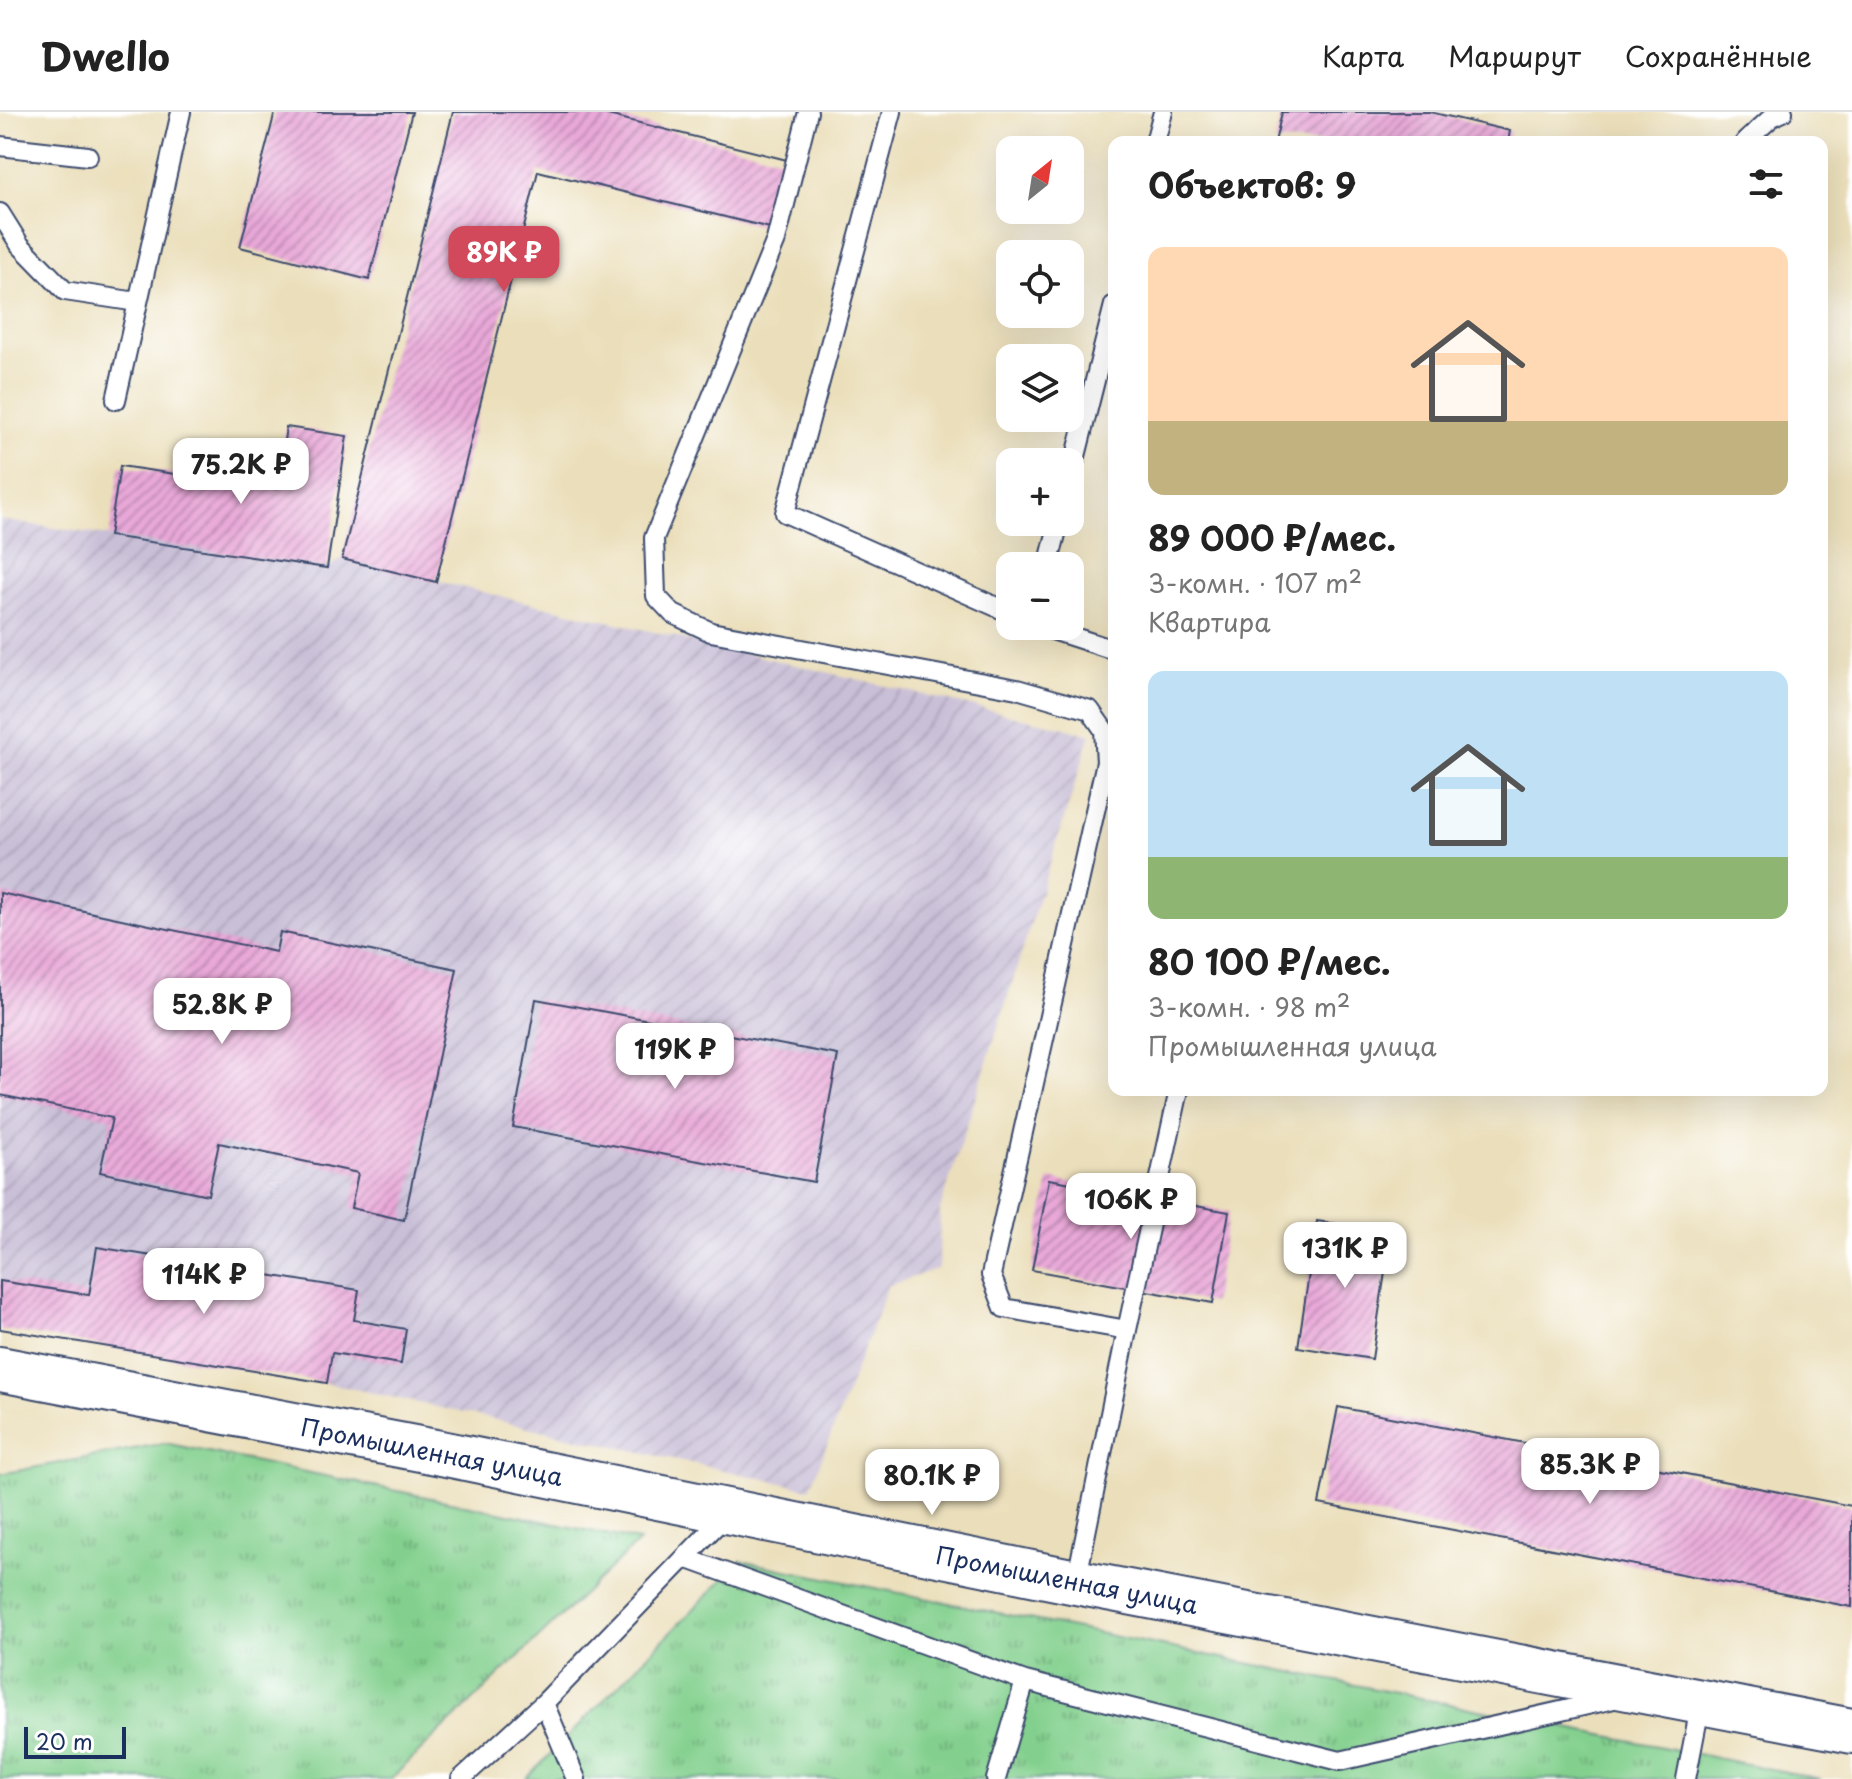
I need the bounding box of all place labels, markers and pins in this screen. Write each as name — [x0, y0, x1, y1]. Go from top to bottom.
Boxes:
pin: 89K ₽ — [448, 226, 560, 294]
pin: 75.2K ₽ — [167, 438, 315, 506]
pin: 52.8K ₽ — [148, 978, 296, 1046]
pin: 119K ₽ — [610, 1023, 740, 1091]
pin: 106K ₽ — [1066, 1173, 1196, 1241]
pin: 131K ₽ — [1280, 1222, 1410, 1290]
pin: 114K ₽ — [139, 1248, 269, 1316]
pin: 85.3K ₽ — [1516, 1438, 1664, 1506]
pin: 80.1K ₽ — [858, 1449, 1006, 1517]

